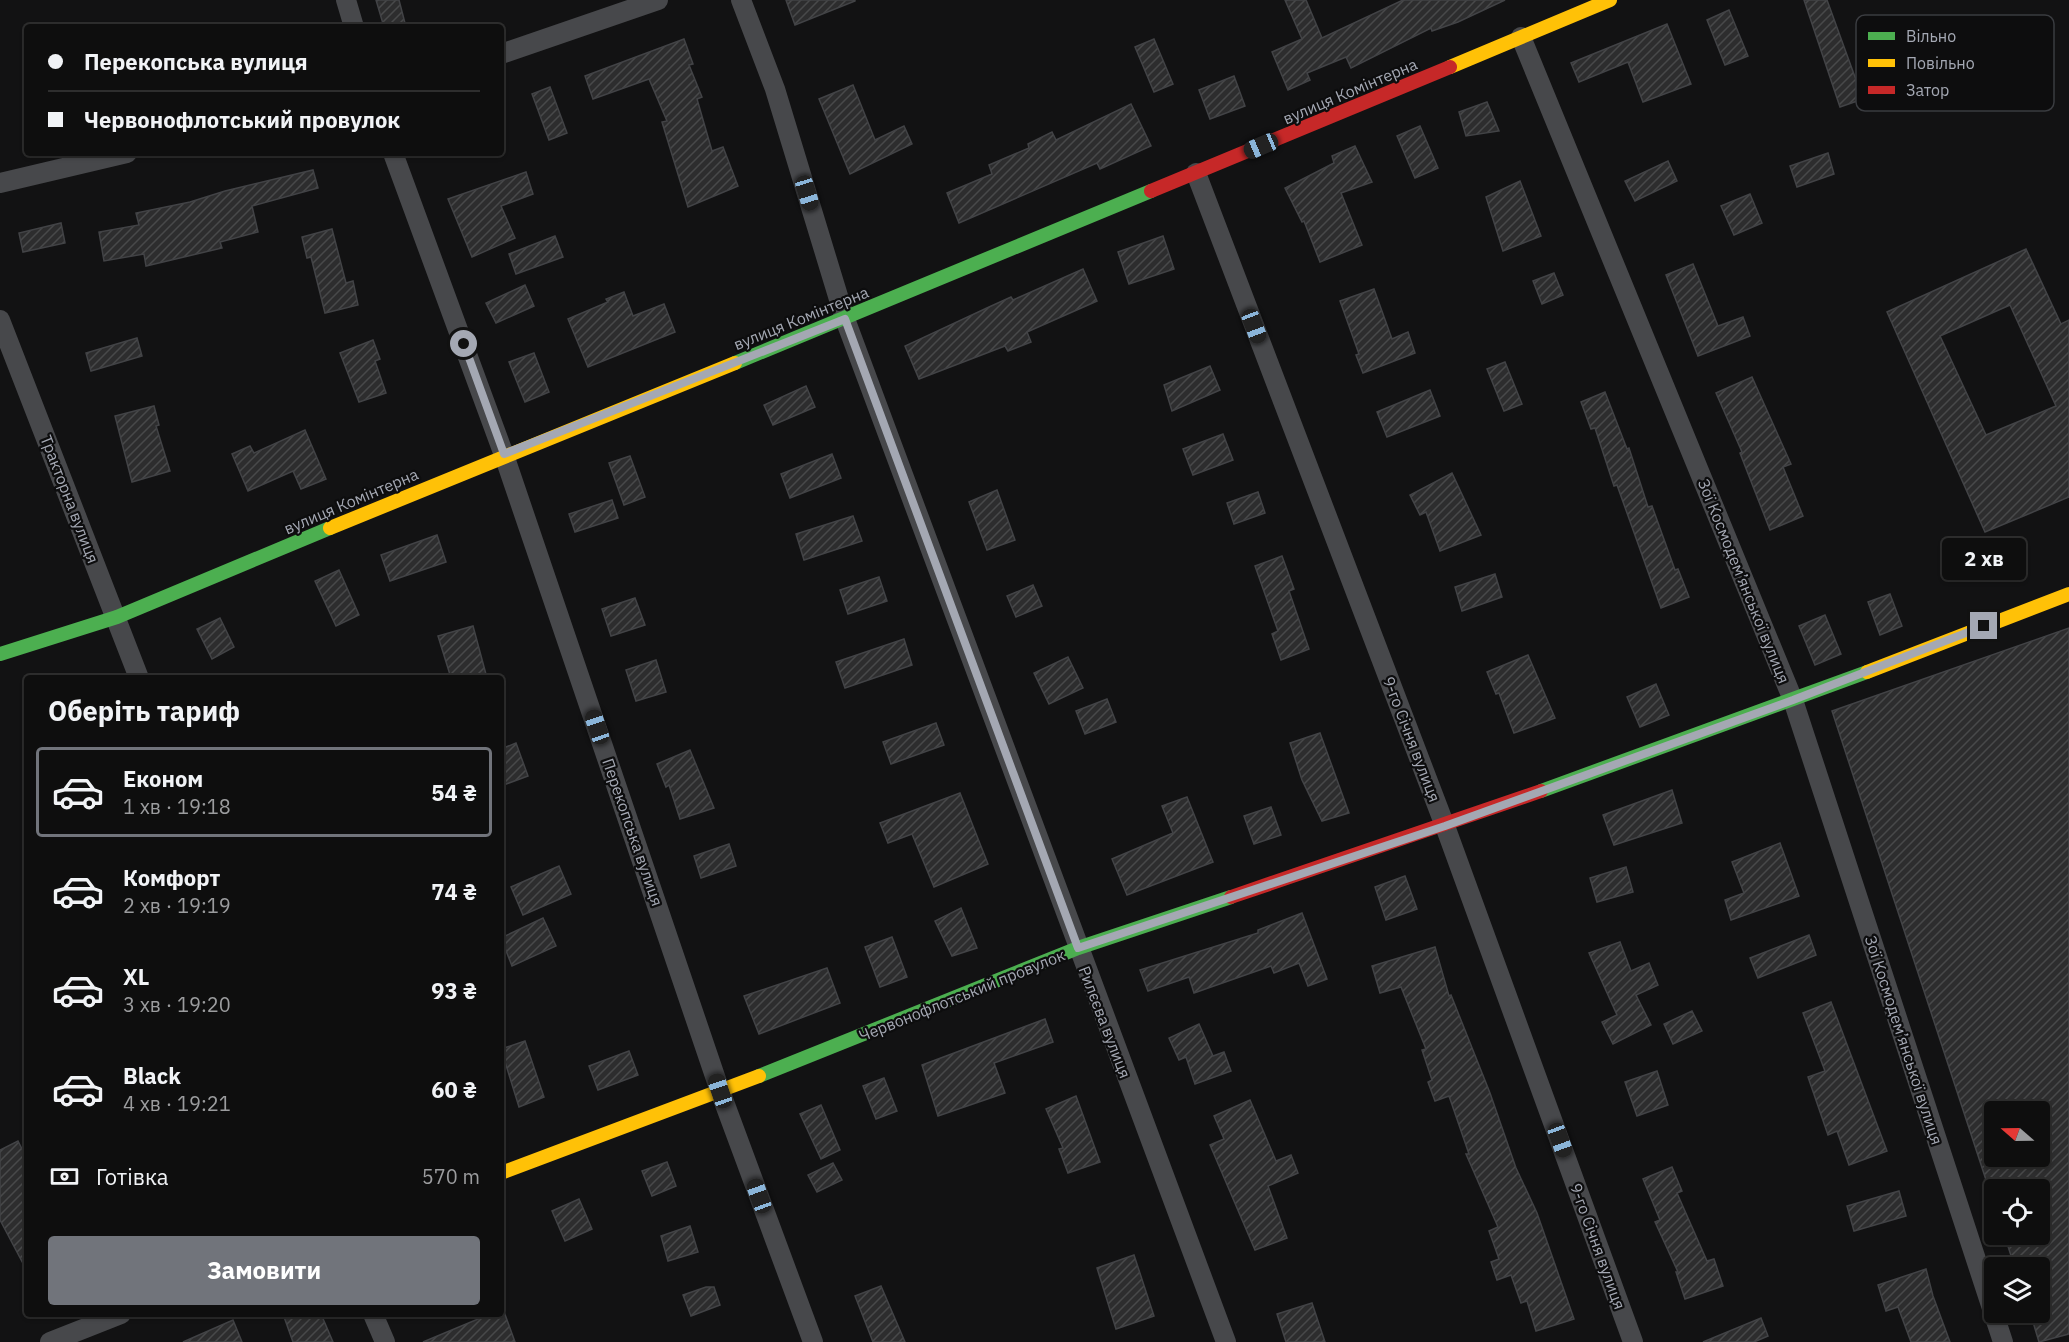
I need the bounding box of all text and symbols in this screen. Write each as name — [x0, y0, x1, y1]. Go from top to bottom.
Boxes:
legend — [1856, 15, 2054, 111]
text: Вільно — [1906, 26, 1956, 46]
text: Перекопська вулиця — [84, 47, 308, 76]
street label: вулиця Комінтерна — [1280, 53, 1421, 128]
text: Повільно — [1906, 53, 1975, 73]
text: Затор — [1906, 80, 1949, 100]
text: Червонофлотський провулок — [84, 105, 400, 134]
car — [1241, 131, 1281, 161]
car — [793, 173, 821, 213]
street label: вулиця Комінтерна — [731, 282, 872, 354]
car — [1239, 306, 1269, 346]
route start — [450, 330, 477, 357]
street label: Тракторна вулиця — [36, 432, 104, 566]
street label: вулиця Комінтерна — [281, 463, 422, 538]
street label: Зої Космодем’янської вулиця — [1694, 476, 1794, 686]
callout: 2 хв — [1942, 539, 2026, 581]
text: 2 хв — [1964, 545, 2004, 572]
route end — [1970, 612, 1997, 639]
street label: 9-го Січня вулиця — [1379, 673, 1445, 805]
text: Оберіть тариф — [48, 693, 240, 728]
car — [583, 707, 611, 747]
street label: Перекопська вулиця — [598, 755, 668, 909]
text: Економ — [123, 764, 203, 793]
icon: car — [51, 765, 105, 819]
text: 54 ₴ — [431, 778, 477, 807]
text: 1 хв · 19:18 — [123, 793, 231, 820]
text: Комфорт — [123, 863, 220, 892]
icon: car — [51, 864, 105, 918]
text: 74 ₴ — [431, 877, 477, 906]
text: 2 хв · 19:19 — [123, 892, 231, 919]
street label: Зої Космодем’янської вулиця — [1861, 933, 1947, 1147]
street label: Червонофлотський провулок — [856, 944, 1068, 1046]
text: XL — [123, 962, 149, 991]
icon: car — [51, 963, 105, 1017]
street label: Рилєєва вулиця — [1074, 963, 1136, 1081]
text: 93 ₴ — [431, 976, 477, 1005]
text: 3 хв · 19:20 — [123, 991, 231, 1018]
text: Black — [123, 1061, 181, 1090]
icon: car — [51, 1062, 105, 1116]
car — [706, 1071, 734, 1111]
text: 60 ₴ — [431, 1075, 477, 1104]
text: 4 хв · 19:21 — [123, 1090, 231, 1117]
north arrow — [1984, 1101, 2050, 1167]
map controls — [1984, 1101, 2050, 1323]
car — [1545, 1120, 1575, 1160]
icon: cash — [48, 1160, 81, 1193]
text: Готівка — [96, 1162, 169, 1191]
text: 570 m — [422, 1163, 480, 1190]
car — [744, 1176, 774, 1216]
button: locate — [1984, 1179, 2050, 1245]
street label: 9-го Січня вулиця — [1566, 1180, 1630, 1312]
button: Замовити — [48, 1236, 480, 1305]
button: layers — [1984, 1257, 2050, 1323]

